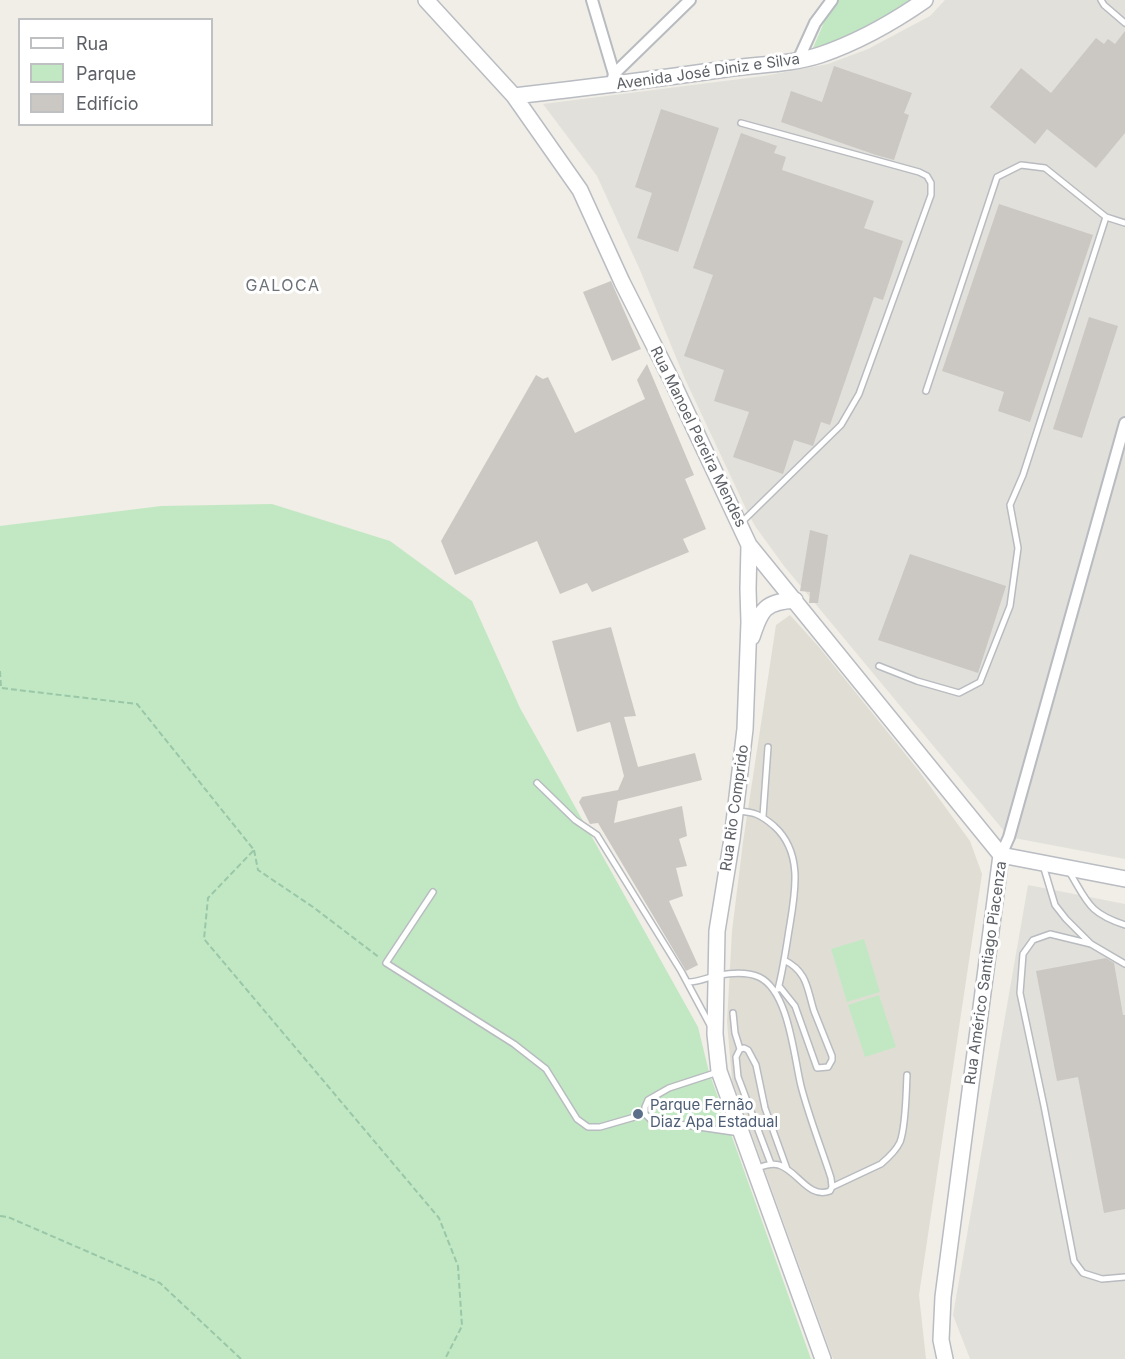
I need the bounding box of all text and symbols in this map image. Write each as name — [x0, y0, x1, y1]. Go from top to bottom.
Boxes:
legend — [18, 18, 213, 126]
text: Rua — [76, 33, 108, 54]
street label: Avenida José Diniz e Silva — [615, 50, 801, 94]
text: Parque — [76, 63, 136, 84]
text: Edifício — [76, 93, 139, 114]
district label: GALOCA — [246, 276, 320, 296]
street label: Rua Manoel Pereira Mendes — [646, 344, 750, 530]
street label: Rua Rio Comprido — [717, 744, 753, 872]
street label: Rua Américo Santiago Piacenza — [961, 860, 1011, 1086]
place label: Parque Fernão Diaz Apa Estadual — [650, 1096, 778, 1131]
marker: Parque Fernão Diaz Apa Estadual — [631, 1107, 645, 1121]

